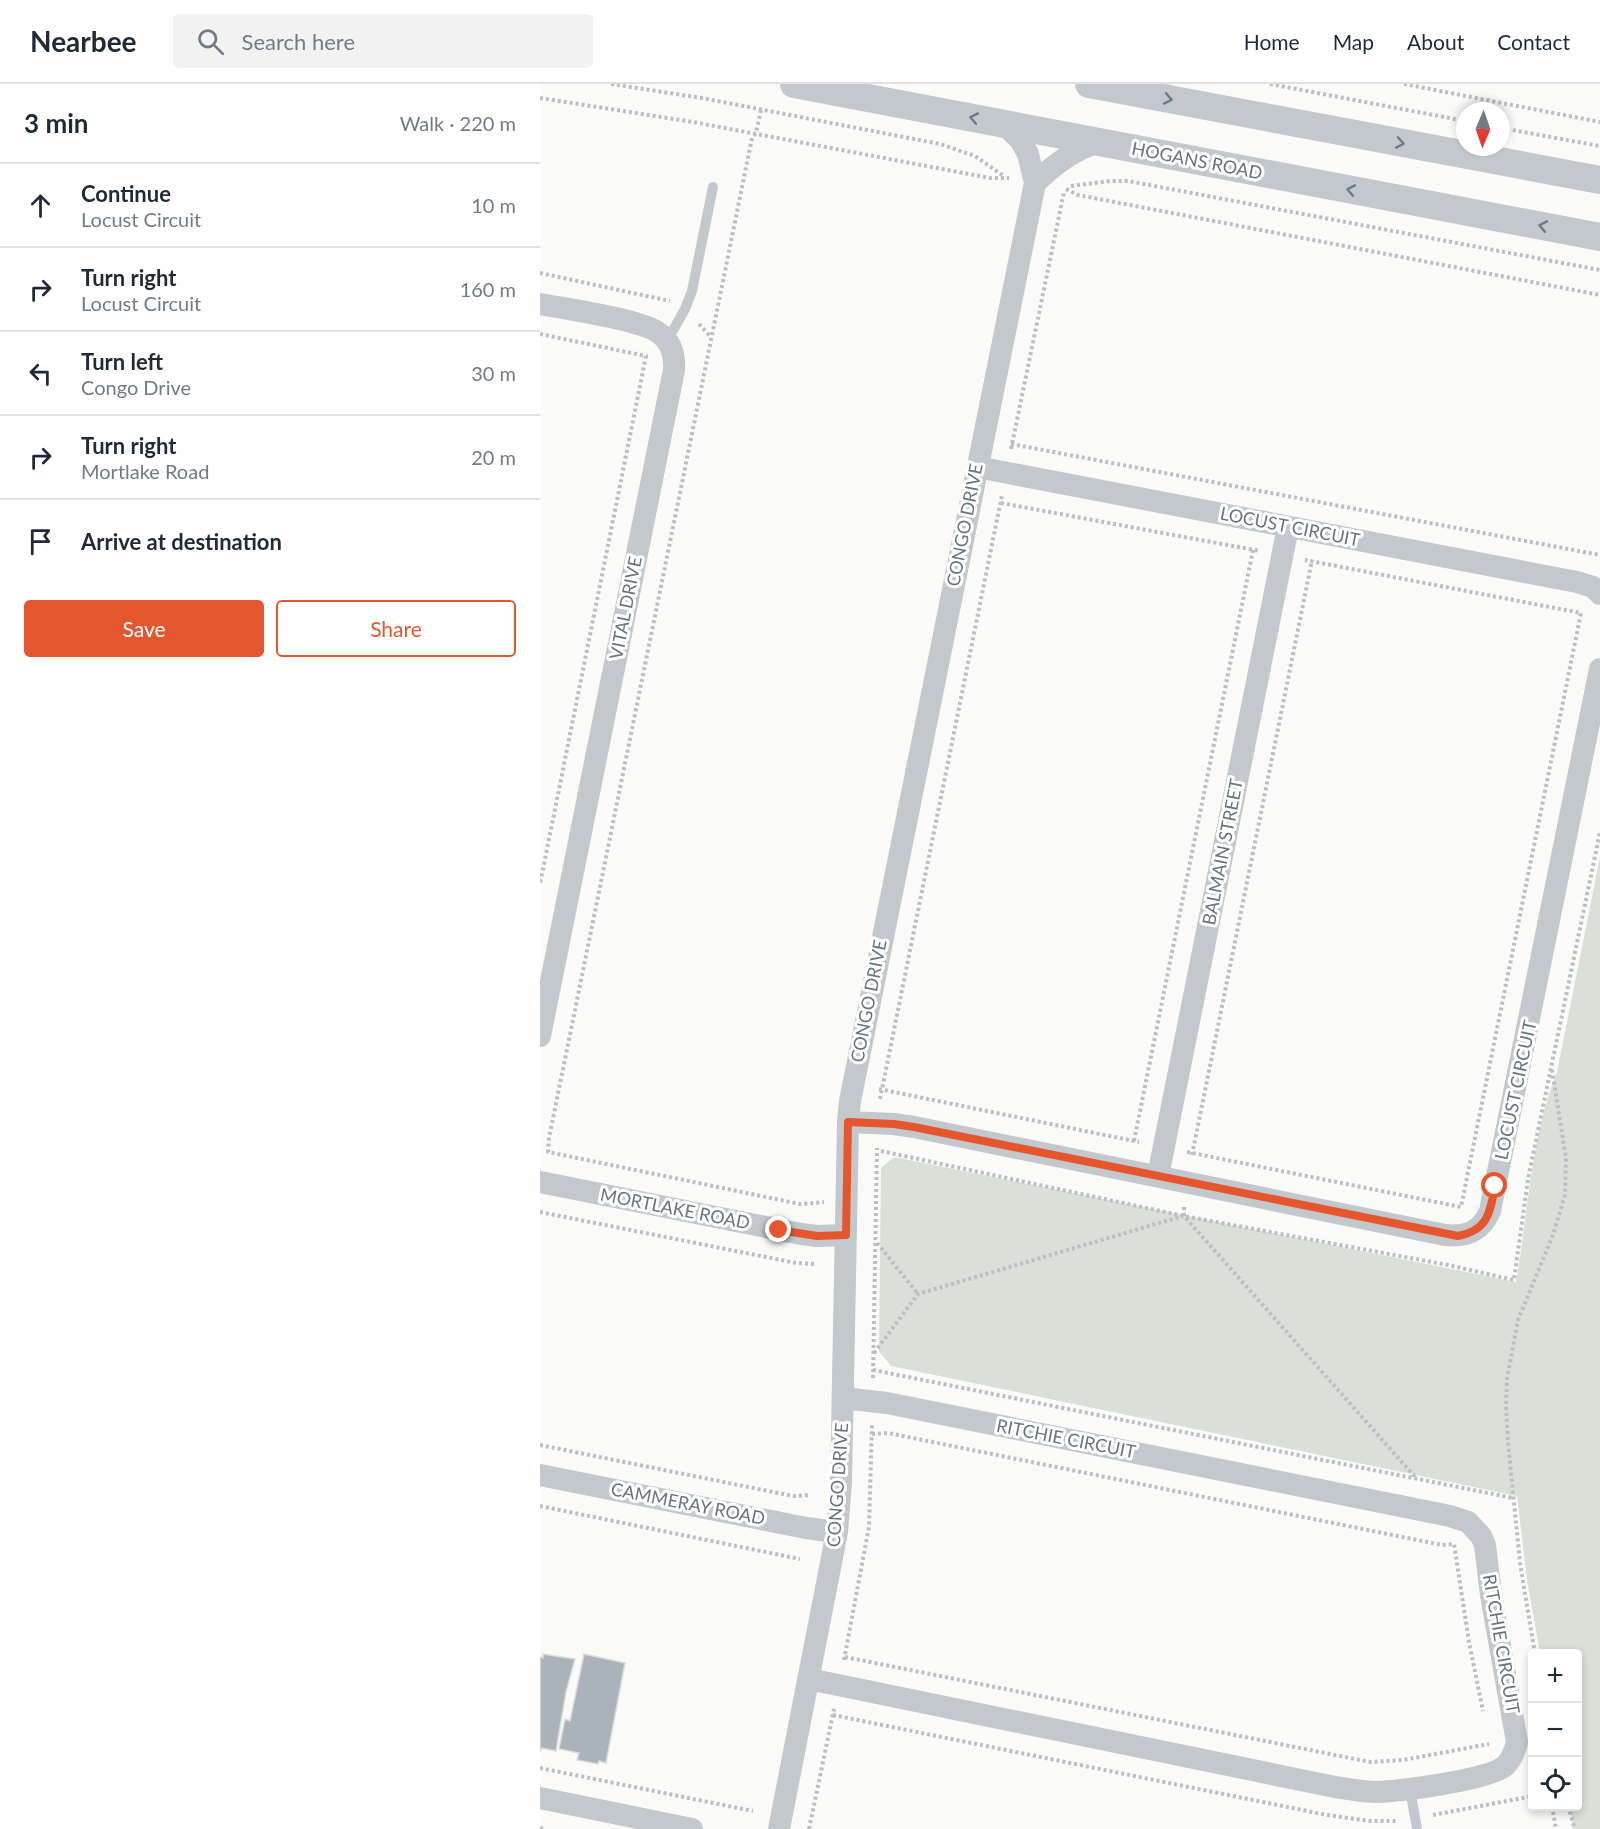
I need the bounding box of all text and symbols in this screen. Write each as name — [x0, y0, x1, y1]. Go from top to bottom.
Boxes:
search box — [173, 14, 593, 68]
text: Nearbee — [30, 24, 137, 58]
icon: search — [194, 25, 227, 58]
text: Search here — [242, 28, 355, 55]
text: Home — [1244, 29, 1300, 54]
text: Map — [1333, 29, 1374, 54]
text: About — [1407, 29, 1464, 54]
text: Contact — [1497, 29, 1570, 54]
one-way arrow — [1162, 92, 1172, 105]
north arrow — [1456, 102, 1510, 156]
text: 3 min — [24, 107, 88, 139]
text: Walk · 220 m — [400, 111, 516, 135]
one-way arrow — [969, 112, 979, 125]
one-way arrow — [1395, 136, 1405, 149]
street label: HOGANS ROAD — [1130, 137, 1264, 183]
text: Continue — [81, 180, 171, 207]
one-way arrow — [1346, 184, 1356, 197]
icon: ahead — [24, 189, 57, 222]
text: 10 m — [471, 193, 516, 217]
text: Locust Circuit — [81, 207, 201, 231]
one-way arrow — [1538, 220, 1548, 233]
text: Turn right — [81, 264, 176, 291]
icon: right — [24, 273, 57, 306]
text: 160 m — [460, 277, 516, 301]
text: Locust Circuit — [81, 291, 201, 315]
text: Turn left — [81, 348, 163, 375]
icon: left — [24, 357, 57, 390]
text: 30 m — [471, 361, 516, 385]
text: Congo Drive — [81, 375, 191, 399]
text: Turn right — [81, 432, 176, 459]
icon: right — [24, 441, 57, 474]
text: 20 m — [471, 445, 516, 469]
text: Mortlake Road — [81, 459, 209, 483]
street label: CONGO DRIVE — [941, 462, 987, 588]
street label: LOCUST CIRCUIT — [1218, 502, 1362, 550]
icon: arrive — [24, 525, 57, 558]
text: Arrive at destination — [81, 528, 282, 555]
street label: VITAL DRIVE — [604, 554, 646, 661]
button: Save — [24, 600, 264, 657]
button: Share — [276, 600, 516, 657]
street label: BALMAIN STREET — [1197, 777, 1247, 927]
street label: CONGO DRIVE — [845, 938, 891, 1064]
street label: LOCUST CIRCUIT — [1490, 1018, 1541, 1161]
route start — [1481, 1172, 1507, 1198]
street label: MORTLAKE ROAD — [598, 1183, 752, 1233]
route end — [765, 1216, 791, 1242]
street label: RITCHIE CIRCUIT — [995, 1414, 1138, 1462]
street label: CONGO DRIVE — [822, 1422, 852, 1548]
street label: CAMMERAY ROAD — [609, 1477, 767, 1529]
street label: RITCHIE CIRCUIT — [1479, 1572, 1525, 1716]
map controls — [1528, 1649, 1582, 1811]
button: + — [1528, 1649, 1582, 1703]
button: − — [1528, 1703, 1582, 1757]
button: locate — [1528, 1757, 1582, 1811]

